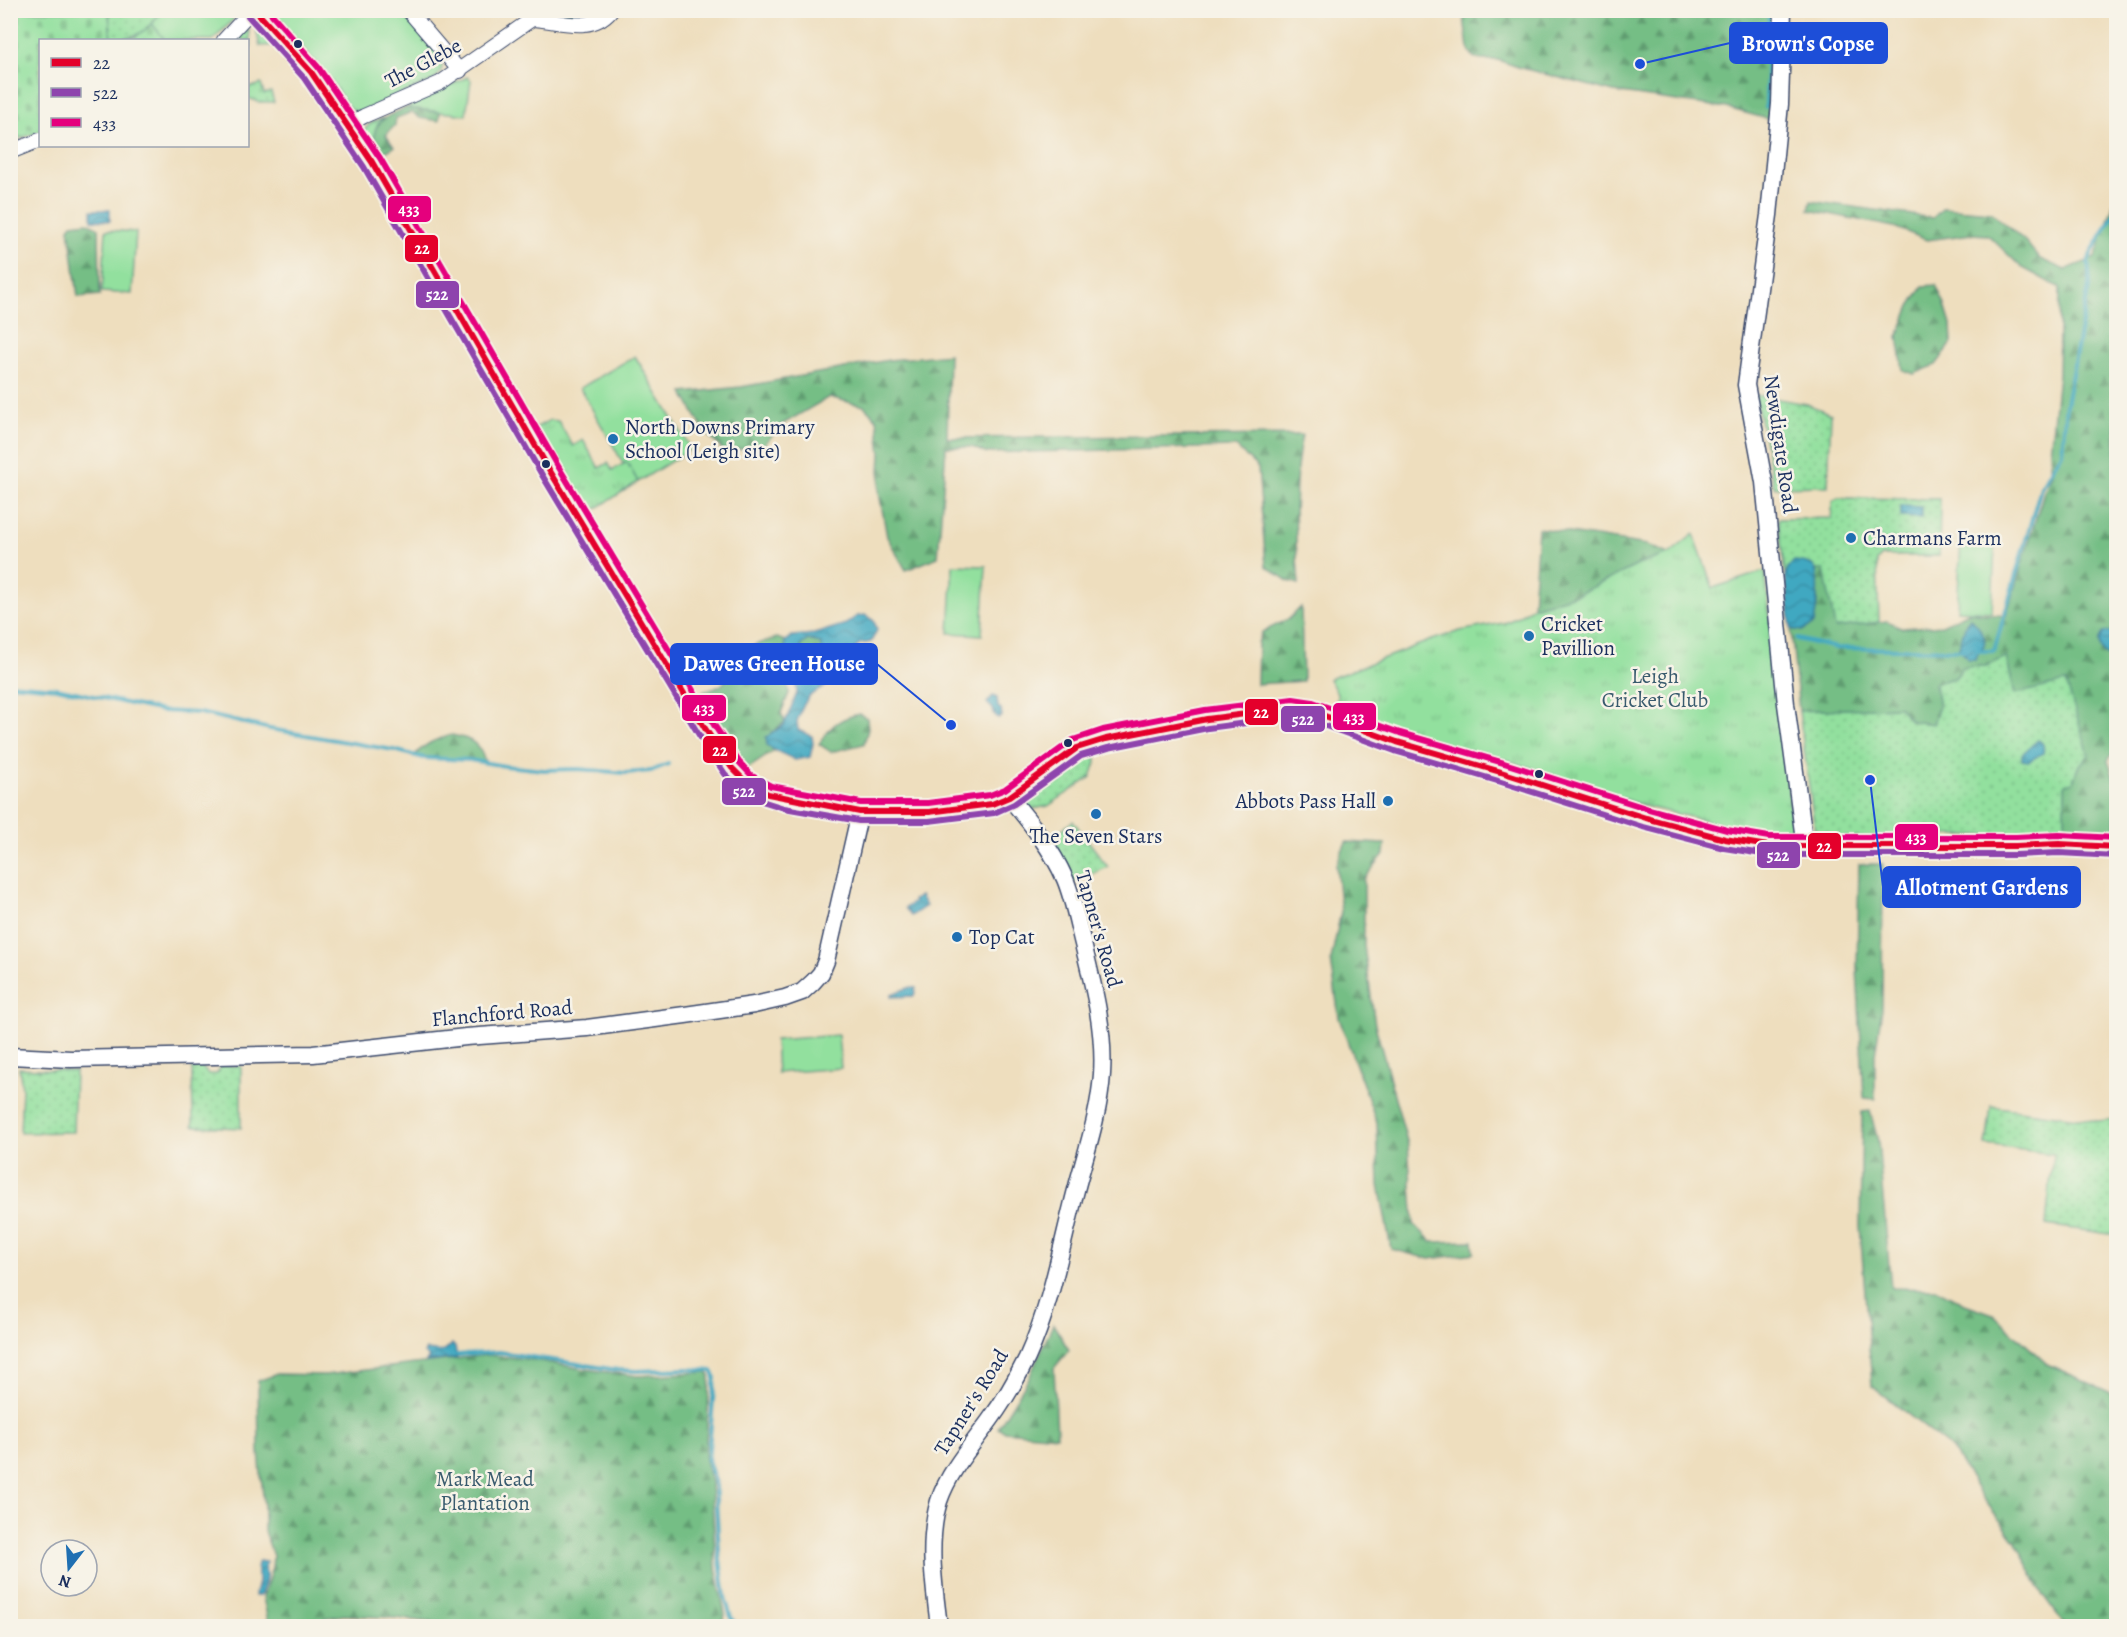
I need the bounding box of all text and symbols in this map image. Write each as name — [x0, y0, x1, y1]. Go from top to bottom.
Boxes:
callout: Brown's Copse — [1730, 23, 1887, 63]
text: Brown's Copse — [1741, 29, 1875, 59]
street label: The Glebe — [380, 31, 466, 95]
unlabelled marker — [292, 38, 304, 50]
legend — [39, 39, 249, 147]
text: 22 — [93, 51, 111, 75]
text: 522 — [93, 81, 118, 105]
text: 433 — [93, 111, 116, 135]
line badge: 433 — [387, 195, 432, 223]
text: 433 — [398, 199, 420, 221]
line badge: 22 — [404, 234, 439, 263]
text: 22 — [414, 238, 430, 260]
line badge: 522 — [415, 280, 460, 309]
text: 522 — [426, 284, 448, 306]
street label: Newdigate Road — [1757, 373, 1805, 516]
place label: North Downs Primary School (Leigh site) — [625, 413, 815, 465]
marker: North Downs Primary School (Leigh site) — [606, 432, 620, 446]
unlabelled marker — [540, 458, 552, 470]
place label: Charmans Farm — [1863, 524, 2002, 552]
marker: Charmans Farm — [1844, 531, 1858, 545]
place label: Cricket Pavillion — [1541, 610, 1615, 662]
marker: Cricket Pavillion — [1522, 629, 1536, 643]
callout: Dawes Green House — [671, 644, 877, 684]
text: Dawes Green House — [683, 649, 865, 679]
park label: Leigh Cricket Club — [1602, 662, 1708, 714]
line badge: 433 — [681, 694, 727, 722]
text: 433 — [693, 698, 715, 720]
line badge: 22 — [1244, 698, 1279, 726]
text: 22 — [1253, 702, 1269, 724]
line badge: 433 — [1332, 702, 1377, 731]
line badge: 522 — [1280, 705, 1326, 733]
text: 433 — [1343, 707, 1365, 729]
text: 522 — [1292, 709, 1314, 731]
line badge: 22 — [702, 735, 737, 764]
unlabelled marker — [1062, 737, 1074, 749]
text: 22 — [712, 740, 728, 762]
unlabelled marker — [1533, 768, 1545, 780]
line badge: 522 — [721, 777, 767, 806]
text: 522 — [733, 781, 755, 803]
place label: Abbots Pass Hall — [1234, 787, 1376, 815]
marker: Abbots Pass Hall — [1381, 794, 1395, 808]
marker: The Seven Stars — [1089, 807, 1103, 821]
place label: The Seven Stars — [1030, 822, 1162, 850]
line badge: 433 — [1894, 823, 1939, 851]
text: 433 — [1905, 827, 1927, 849]
line badge: 22 — [1807, 832, 1842, 860]
text: 22 — [1816, 836, 1832, 858]
line badge: 522 — [1756, 841, 1801, 869]
text: 522 — [1767, 845, 1789, 867]
street label: Tapner's Road — [1069, 867, 1129, 991]
callout: Allotment Gardens — [1883, 867, 2080, 907]
text: Allotment Gardens — [1895, 873, 2068, 903]
place label: Top Cat — [969, 923, 1035, 951]
marker: Top Cat — [950, 930, 964, 944]
street label: Flanchford Road — [430, 993, 574, 1033]
street label: Tapner's Road — [927, 1343, 1015, 1460]
park label: Mark Mead Plantation — [436, 1465, 535, 1517]
north arrow — [39, 1538, 99, 1598]
text: N — [56, 1569, 74, 1594]

